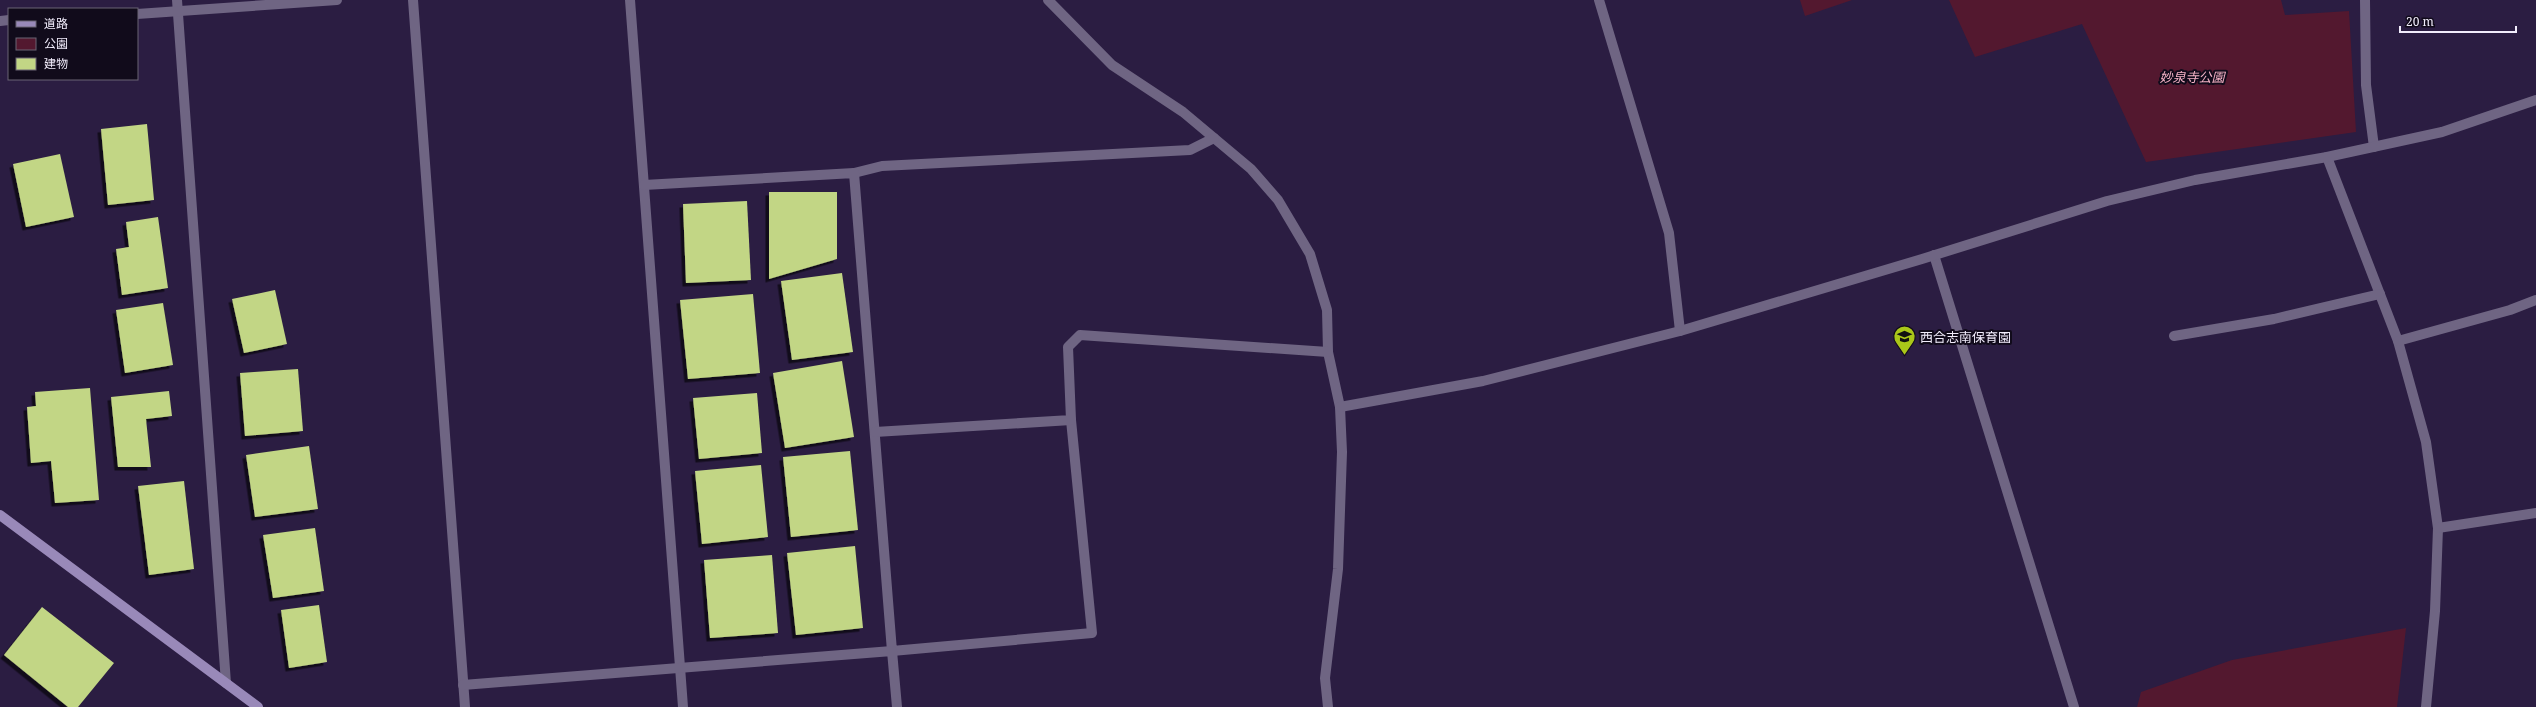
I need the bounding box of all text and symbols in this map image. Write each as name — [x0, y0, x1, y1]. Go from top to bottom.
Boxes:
legend — [8, 8, 138, 80]
scale bar — [2400, 8, 2516, 34]
text: 20 m — [2406, 13, 2434, 30]
text: 道路 — [44, 15, 68, 32]
text: 公園 — [44, 35, 68, 52]
text: 建物 — [44, 55, 68, 72]
park label: 妙泉寺公園 — [2159, 68, 2226, 86]
school or university icon: 西合志南保育園 — [1892, 324, 1918, 357]
place label: 西合志南保育園 — [1920, 328, 2011, 346]

